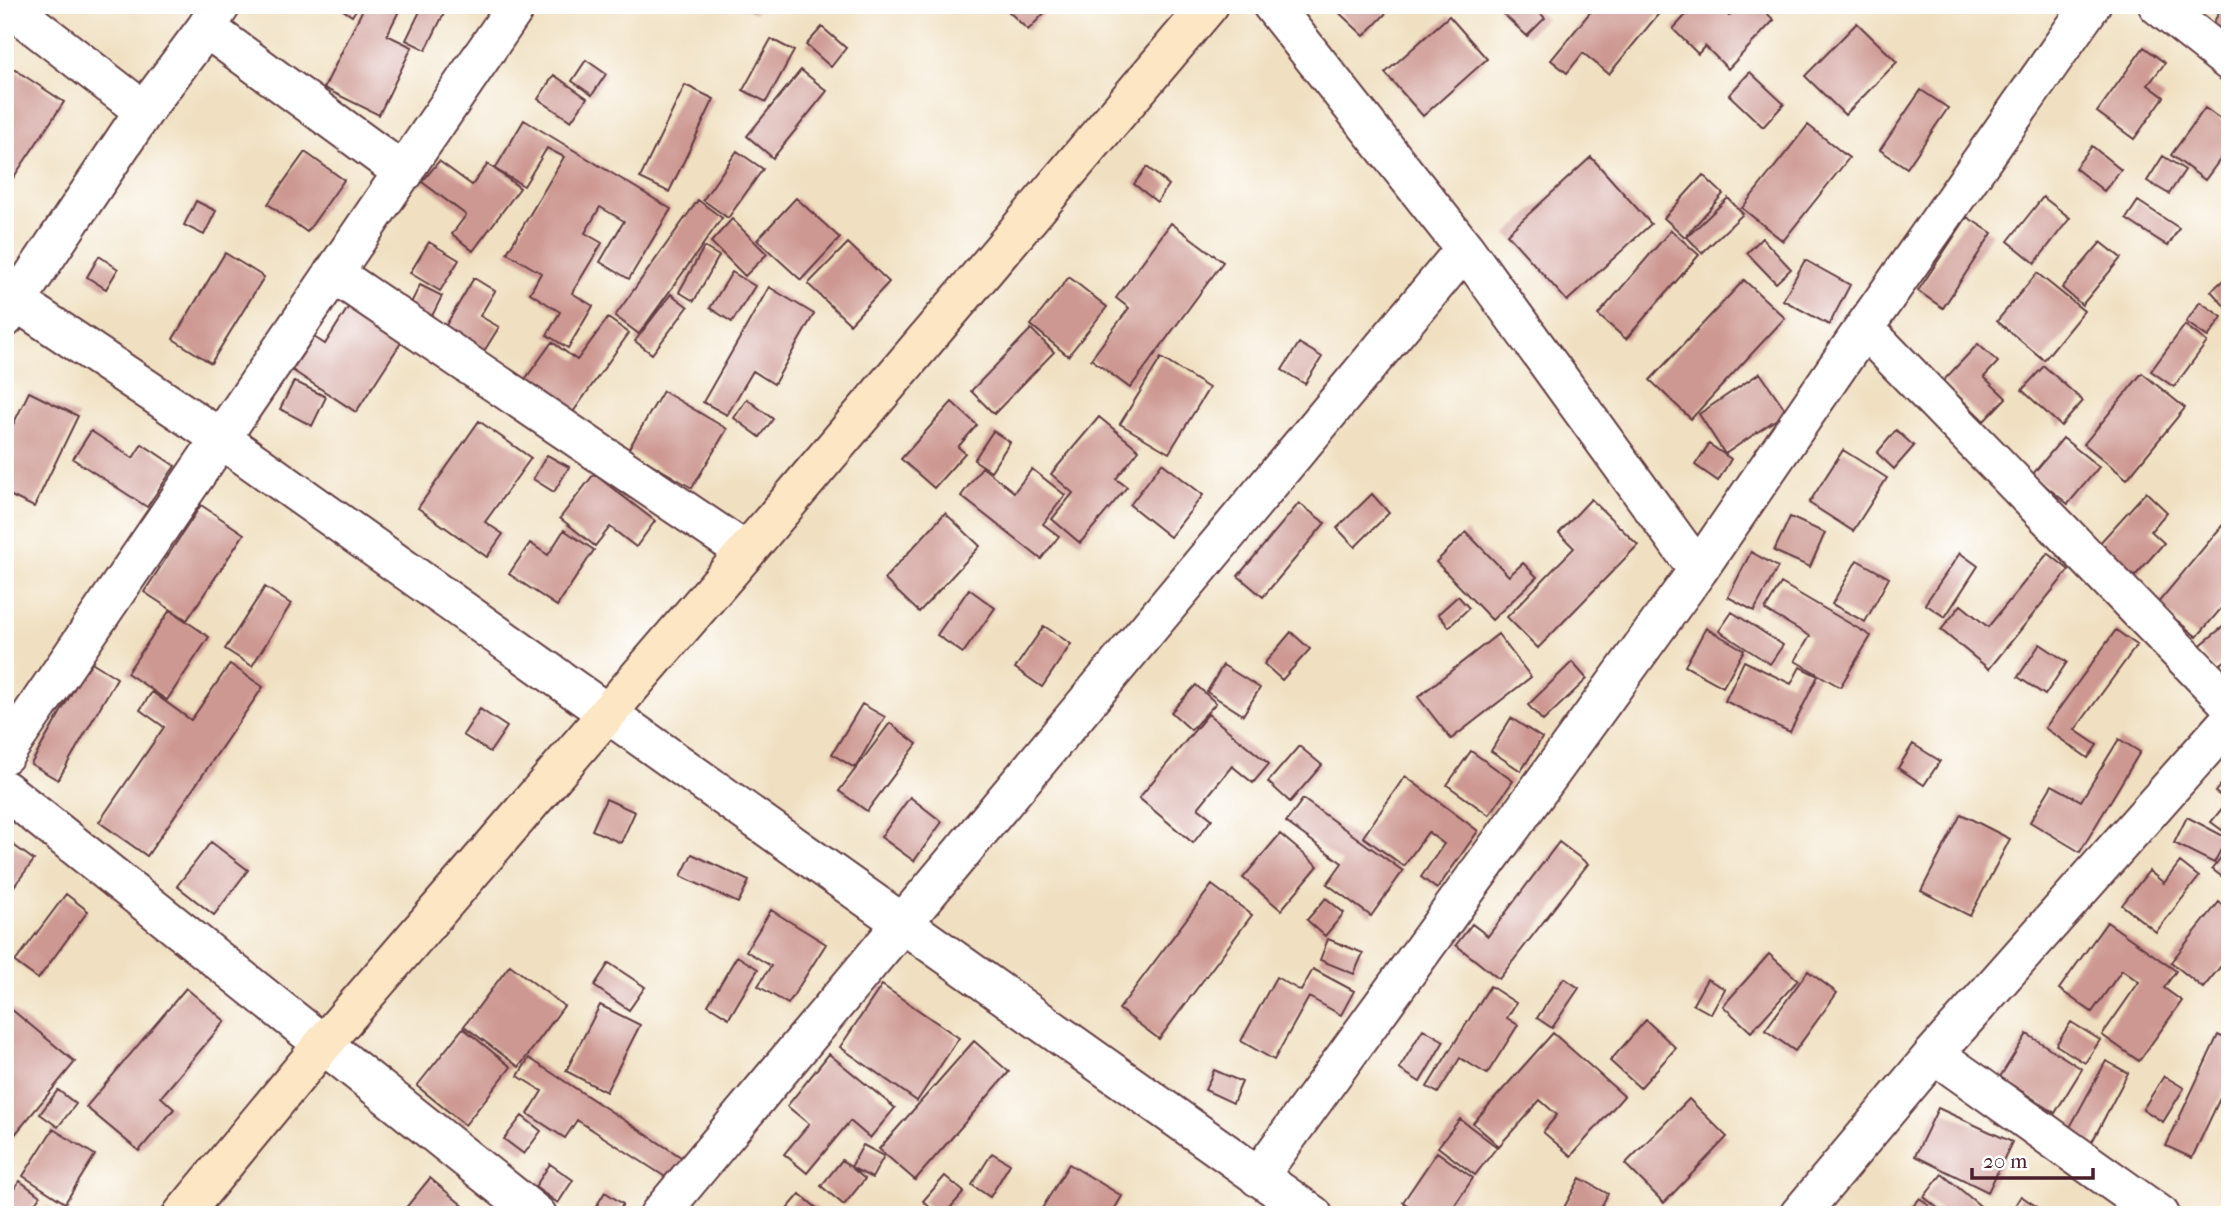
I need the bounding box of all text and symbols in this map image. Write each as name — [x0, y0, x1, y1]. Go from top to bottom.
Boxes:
scale bar — [1972, 1136, 2093, 1180]
text: 20 m — [1983, 1149, 2028, 1173]

